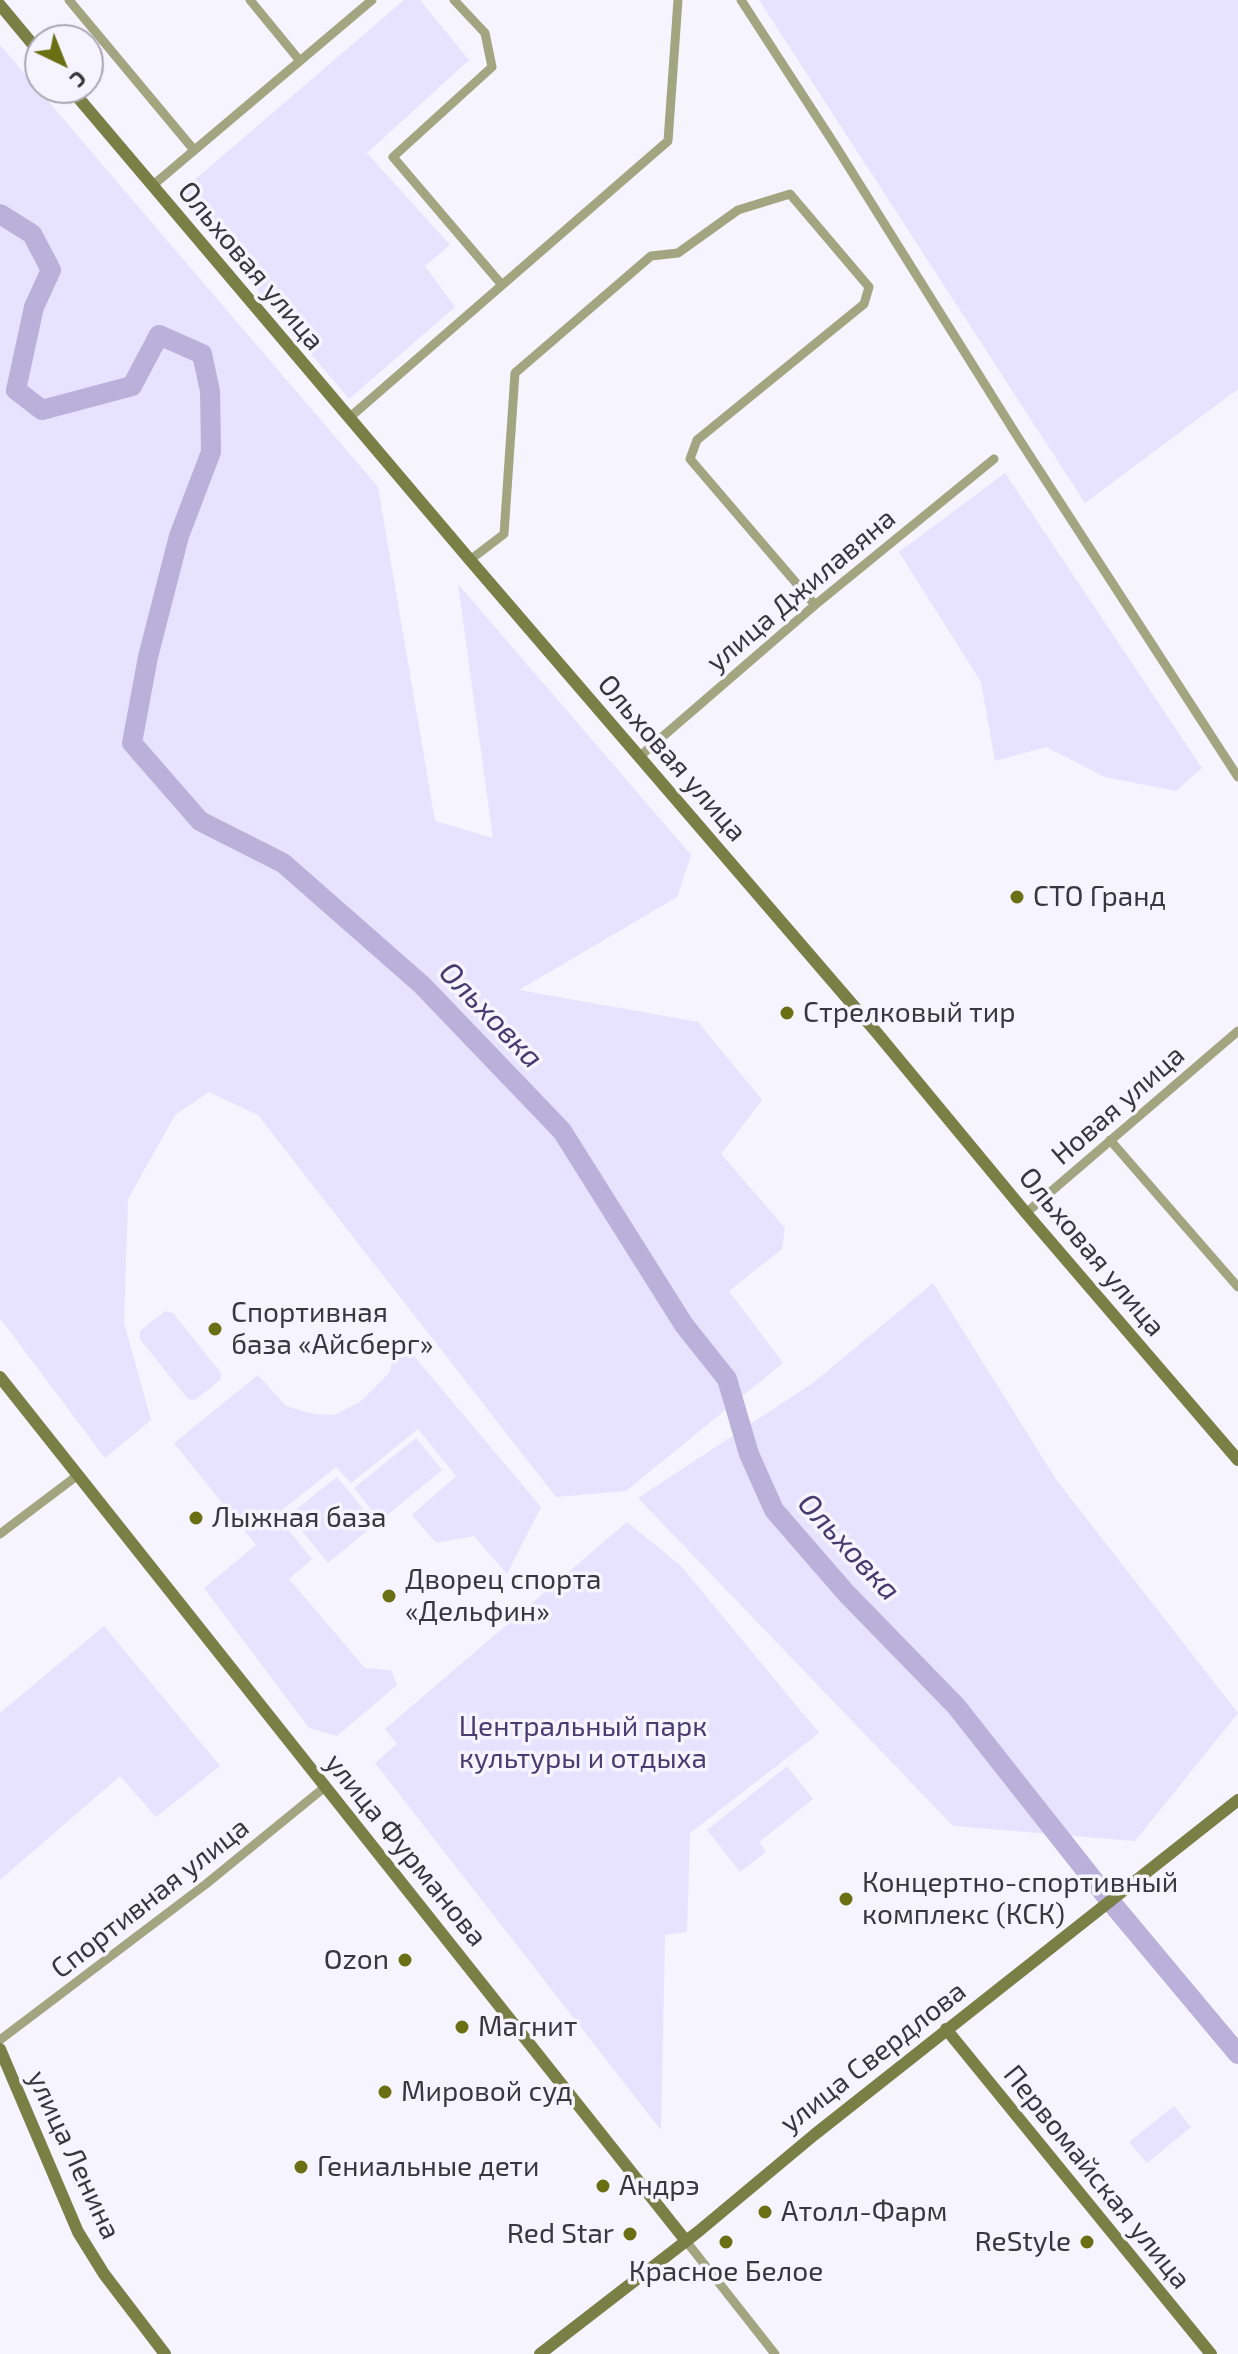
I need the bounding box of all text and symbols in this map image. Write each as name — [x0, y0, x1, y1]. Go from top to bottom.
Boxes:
north arrow — [24, 24, 104, 104]
text: С — [65, 66, 93, 94]
street label: Ольховая улица — [171, 175, 331, 357]
street label: улица Джилавяна — [700, 501, 902, 679]
street label: Ольховая улица — [590, 668, 754, 848]
place label: СТО Гранд — [1033, 880, 1166, 914]
marker: СТО Гранд — [1008, 888, 1026, 906]
water label: Ольховка — [432, 954, 550, 1076]
place label: Стрелковый тир — [803, 996, 1016, 1030]
marker: Стрелковый тир — [778, 1004, 796, 1022]
street label: Новая улица — [1045, 1038, 1191, 1172]
street label: Ольховая улица — [1012, 1161, 1172, 1343]
place label: Спортивная база «Айсберг» — [231, 1296, 433, 1362]
marker: Спортивная база «Айсберг» — [206, 1320, 224, 1338]
water label: Ольховка — [790, 1486, 908, 1608]
place label: Лыжная база — [212, 1501, 387, 1535]
marker: Лыжная база — [187, 1509, 205, 1527]
place label: Дворец спорта «Дельфин» — [405, 1563, 602, 1629]
marker: Дворец спорта «Дельфин» — [380, 1587, 398, 1605]
park label: Центральный парк культуры и отдыха — [459, 1710, 707, 1776]
street label: улица Фурманова — [318, 1747, 494, 1953]
street label: Спортивная улица — [45, 1810, 255, 1986]
place label: Концертно-спортивный комплекс (КСК) — [862, 1866, 1178, 1932]
marker: Концертно-спортивный комплекс (КСК) — [837, 1890, 855, 1908]
place label: Ozon — [324, 1943, 389, 1977]
marker: Ozon — [396, 1951, 414, 1969]
street label: улица Свердлова — [773, 1974, 973, 2140]
place label: Магнит — [478, 2010, 577, 2044]
marker: Магнит — [453, 2018, 471, 2036]
street label: Первомайская улица — [996, 2058, 1198, 2296]
street label: улица Ленина — [20, 2065, 128, 2245]
place label: Мировой суд — [401, 2075, 572, 2109]
marker: Мировой суд — [376, 2083, 394, 2101]
place label: Гениальные дети — [317, 2150, 539, 2184]
marker: Гениальные дети — [292, 2158, 310, 2176]
place label: Андрэ — [619, 2169, 700, 2203]
marker: Андрэ — [594, 2177, 612, 2195]
place label: Атолл-Фарм — [781, 2195, 947, 2229]
marker: Атолл-Фарм — [756, 2203, 774, 2221]
place label: Red Star — [507, 2217, 614, 2251]
marker: Red Star — [621, 2225, 639, 2243]
place label: ReStyle — [974, 2225, 1071, 2259]
marker: Красное Белое — [717, 2233, 735, 2251]
marker: ReStyle — [1078, 2233, 1096, 2251]
place label: Красное Белое — [629, 2255, 823, 2289]

